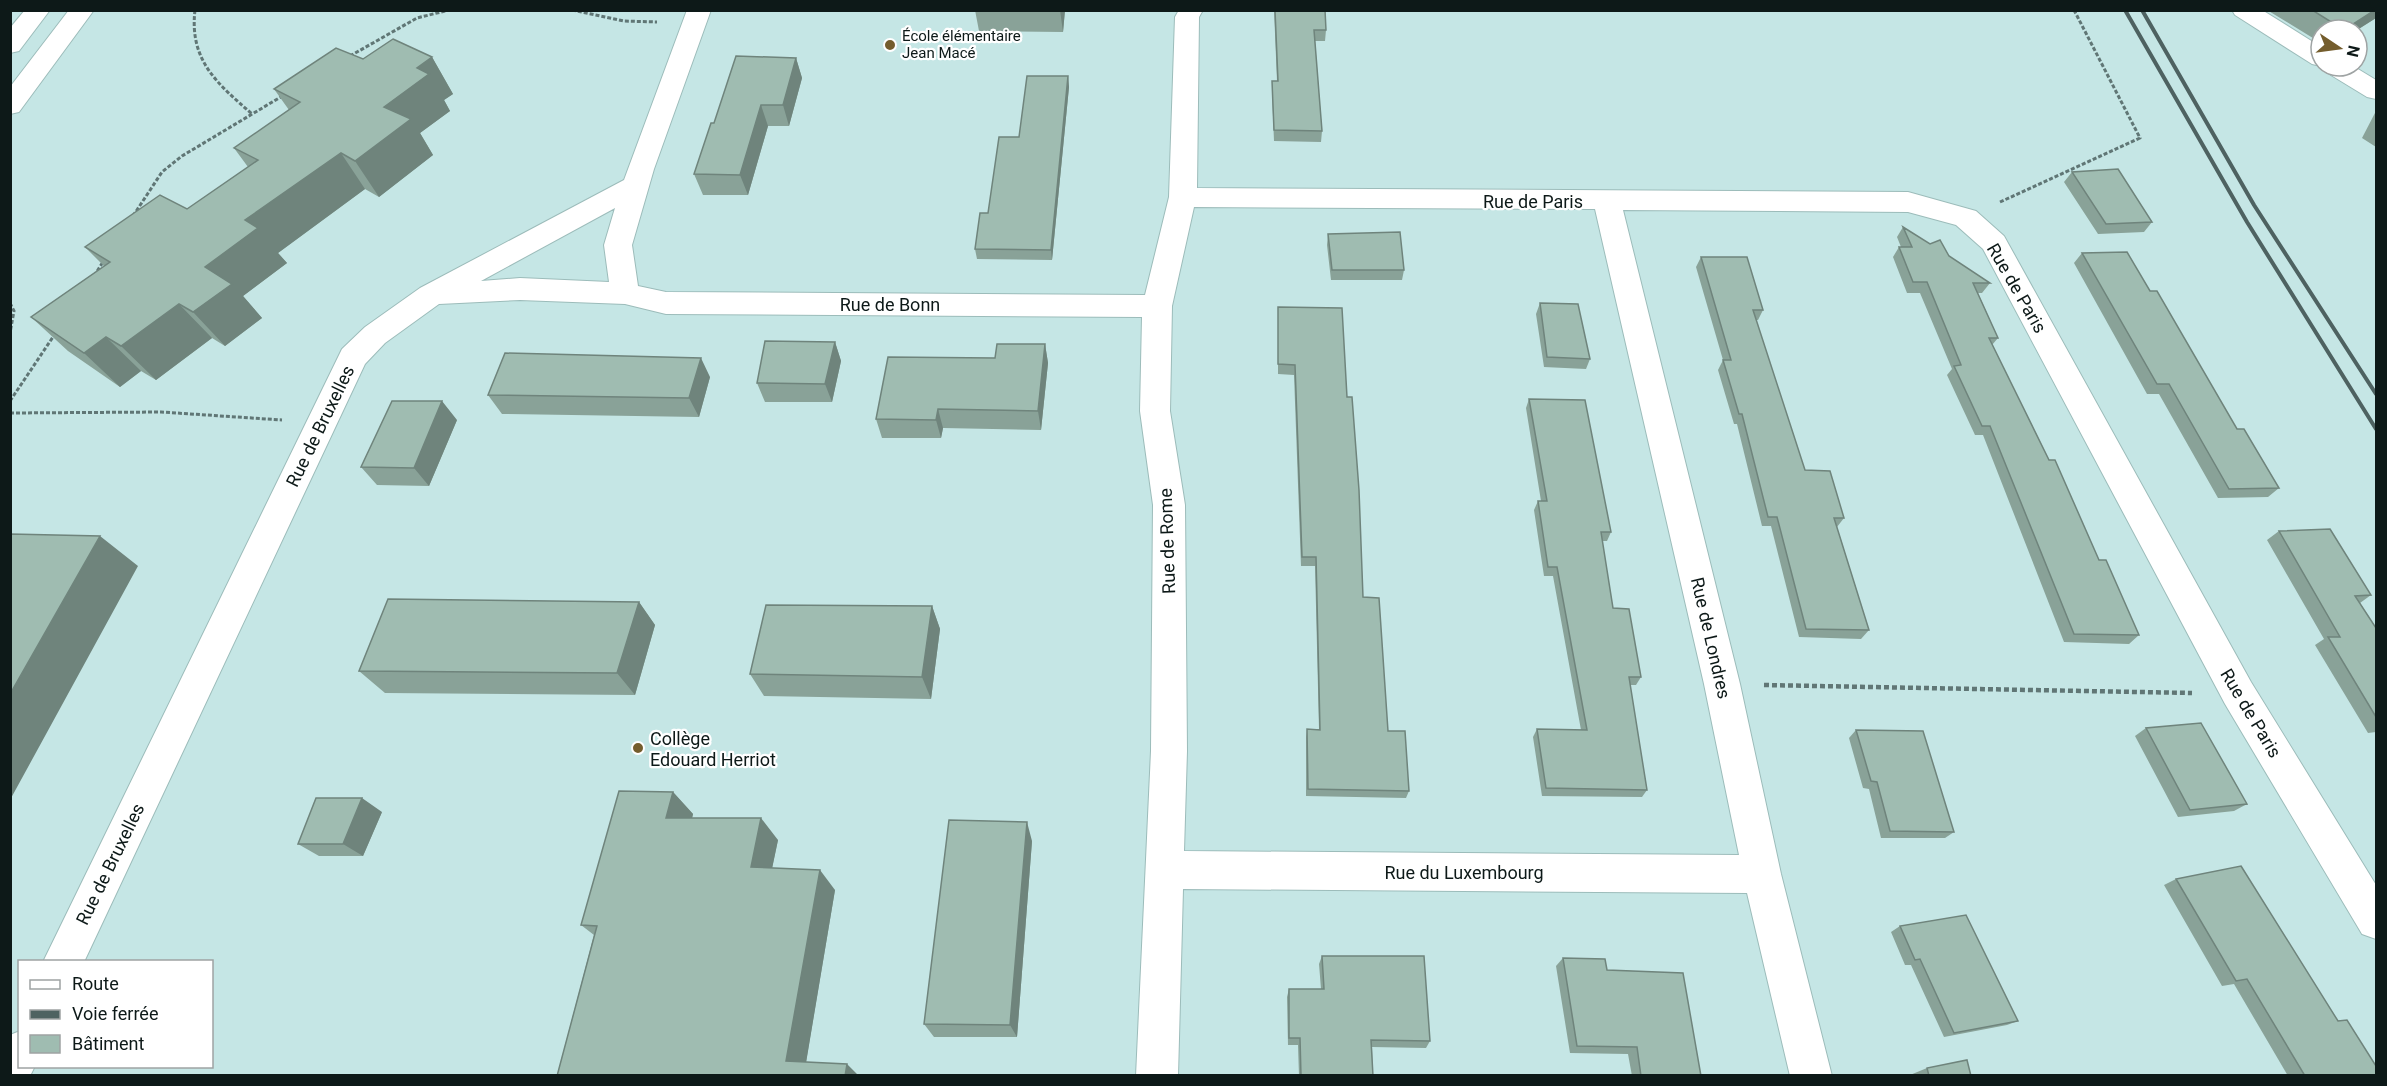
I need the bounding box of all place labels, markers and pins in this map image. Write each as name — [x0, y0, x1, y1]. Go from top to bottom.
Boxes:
place label: École élémentaire Jean Macé — [902, 27, 1021, 62]
marker: École élémentaire Jean Macé — [883, 38, 897, 52]
place label: Collège Edouard Herriot — [650, 728, 776, 770]
marker: Collège Edouard Herriot — [631, 741, 645, 755]

